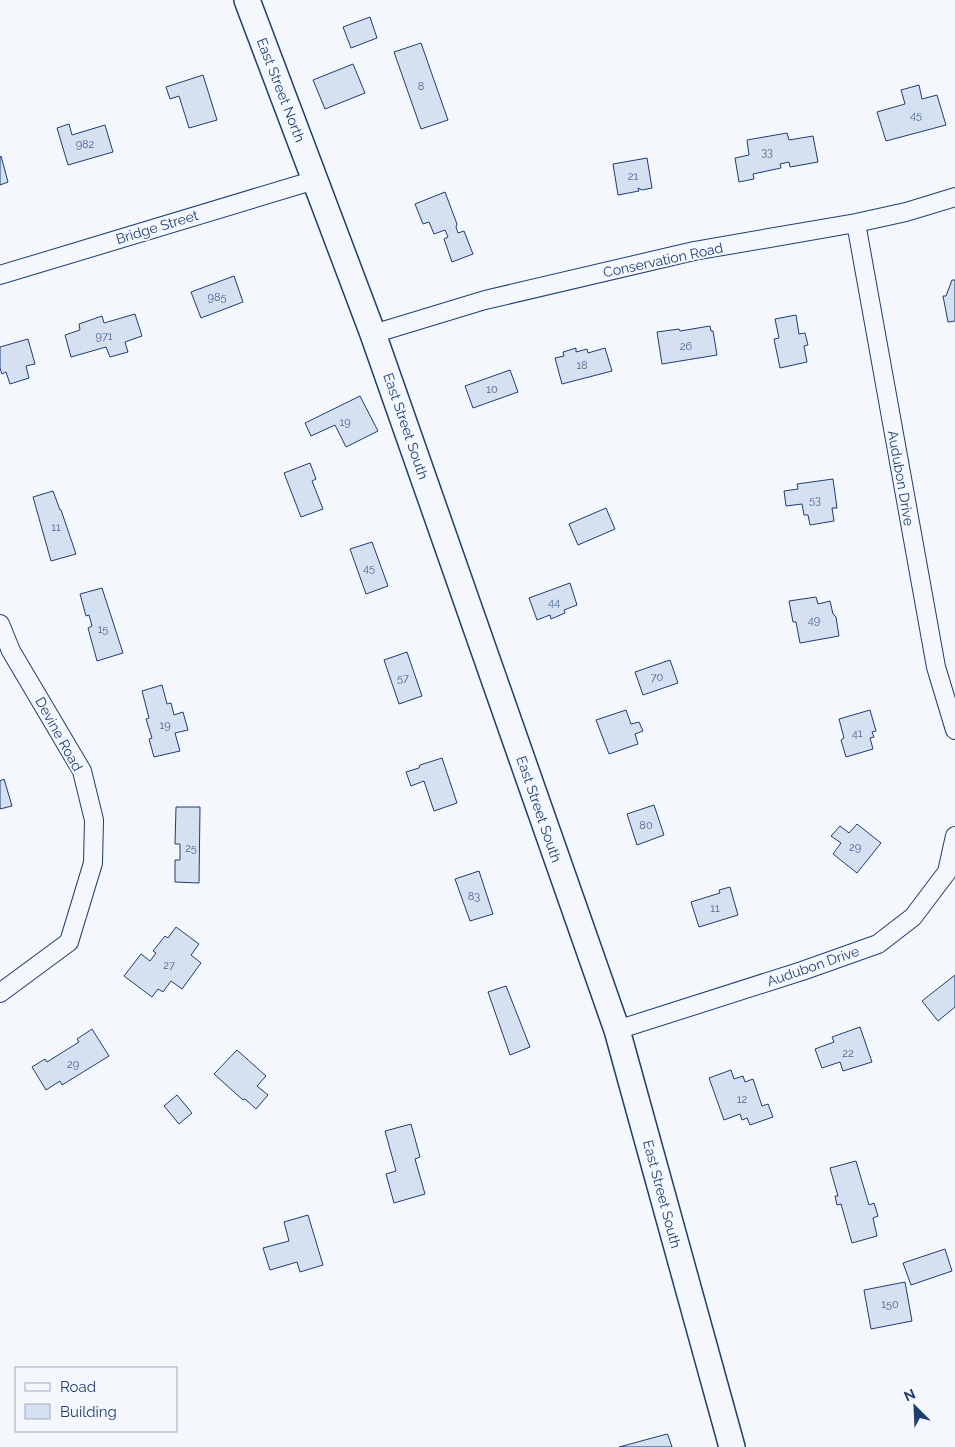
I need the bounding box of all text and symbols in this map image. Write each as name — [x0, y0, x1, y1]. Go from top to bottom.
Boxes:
street label: East Street North — [254, 36, 308, 144]
house number: 8 — [418, 80, 424, 93]
house number: 45 — [910, 109, 922, 122]
house number: 982 — [76, 138, 95, 151]
house number: 33 — [761, 146, 773, 159]
house number: 21 — [628, 170, 639, 183]
street label: Bridge Street — [114, 207, 200, 247]
street label: Conservation Road — [602, 239, 724, 281]
house number: 985 — [208, 291, 226, 304]
house number: 971 — [96, 330, 113, 343]
house number: 26 — [680, 340, 693, 353]
house number: 18 — [576, 359, 588, 372]
street label: East Street South — [380, 371, 432, 481]
house number: 10 — [486, 383, 498, 396]
house number: 19 — [339, 416, 351, 429]
street label: Audubon Drive — [885, 429, 917, 527]
house number: 53 — [809, 494, 821, 507]
house number: 11 — [51, 521, 61, 534]
house number: 45 — [363, 562, 375, 575]
house number: 44 — [548, 596, 560, 609]
house number: 49 — [808, 614, 820, 627]
house number: 15 — [98, 623, 108, 636]
house number: 70 — [651, 671, 664, 684]
house number: 57 — [397, 672, 409, 685]
street label: Devine Road — [32, 694, 86, 774]
house number: 19 — [159, 719, 171, 732]
house number: 41 — [852, 727, 863, 740]
street label: East Street South — [513, 754, 565, 864]
house number: 80 — [639, 819, 653, 832]
house number: 29 — [849, 841, 861, 854]
house number: 25 — [185, 842, 197, 855]
house number: 83 — [468, 890, 480, 903]
house number: 11 — [710, 902, 720, 915]
street label: Audubon Drive — [765, 943, 861, 989]
house number: 27 — [163, 959, 175, 972]
house number: 22 — [842, 1047, 854, 1060]
house number: 29 — [67, 1058, 79, 1071]
house number: 12 — [737, 1093, 747, 1106]
street label: East Street South — [640, 1138, 684, 1250]
house number: 150 — [881, 1298, 899, 1311]
legend — [15, 1367, 178, 1432]
text: Road — [60, 1378, 96, 1396]
north arrow — [890, 1382, 940, 1432]
text: N — [902, 1386, 918, 1405]
text: Building — [60, 1403, 117, 1421]

